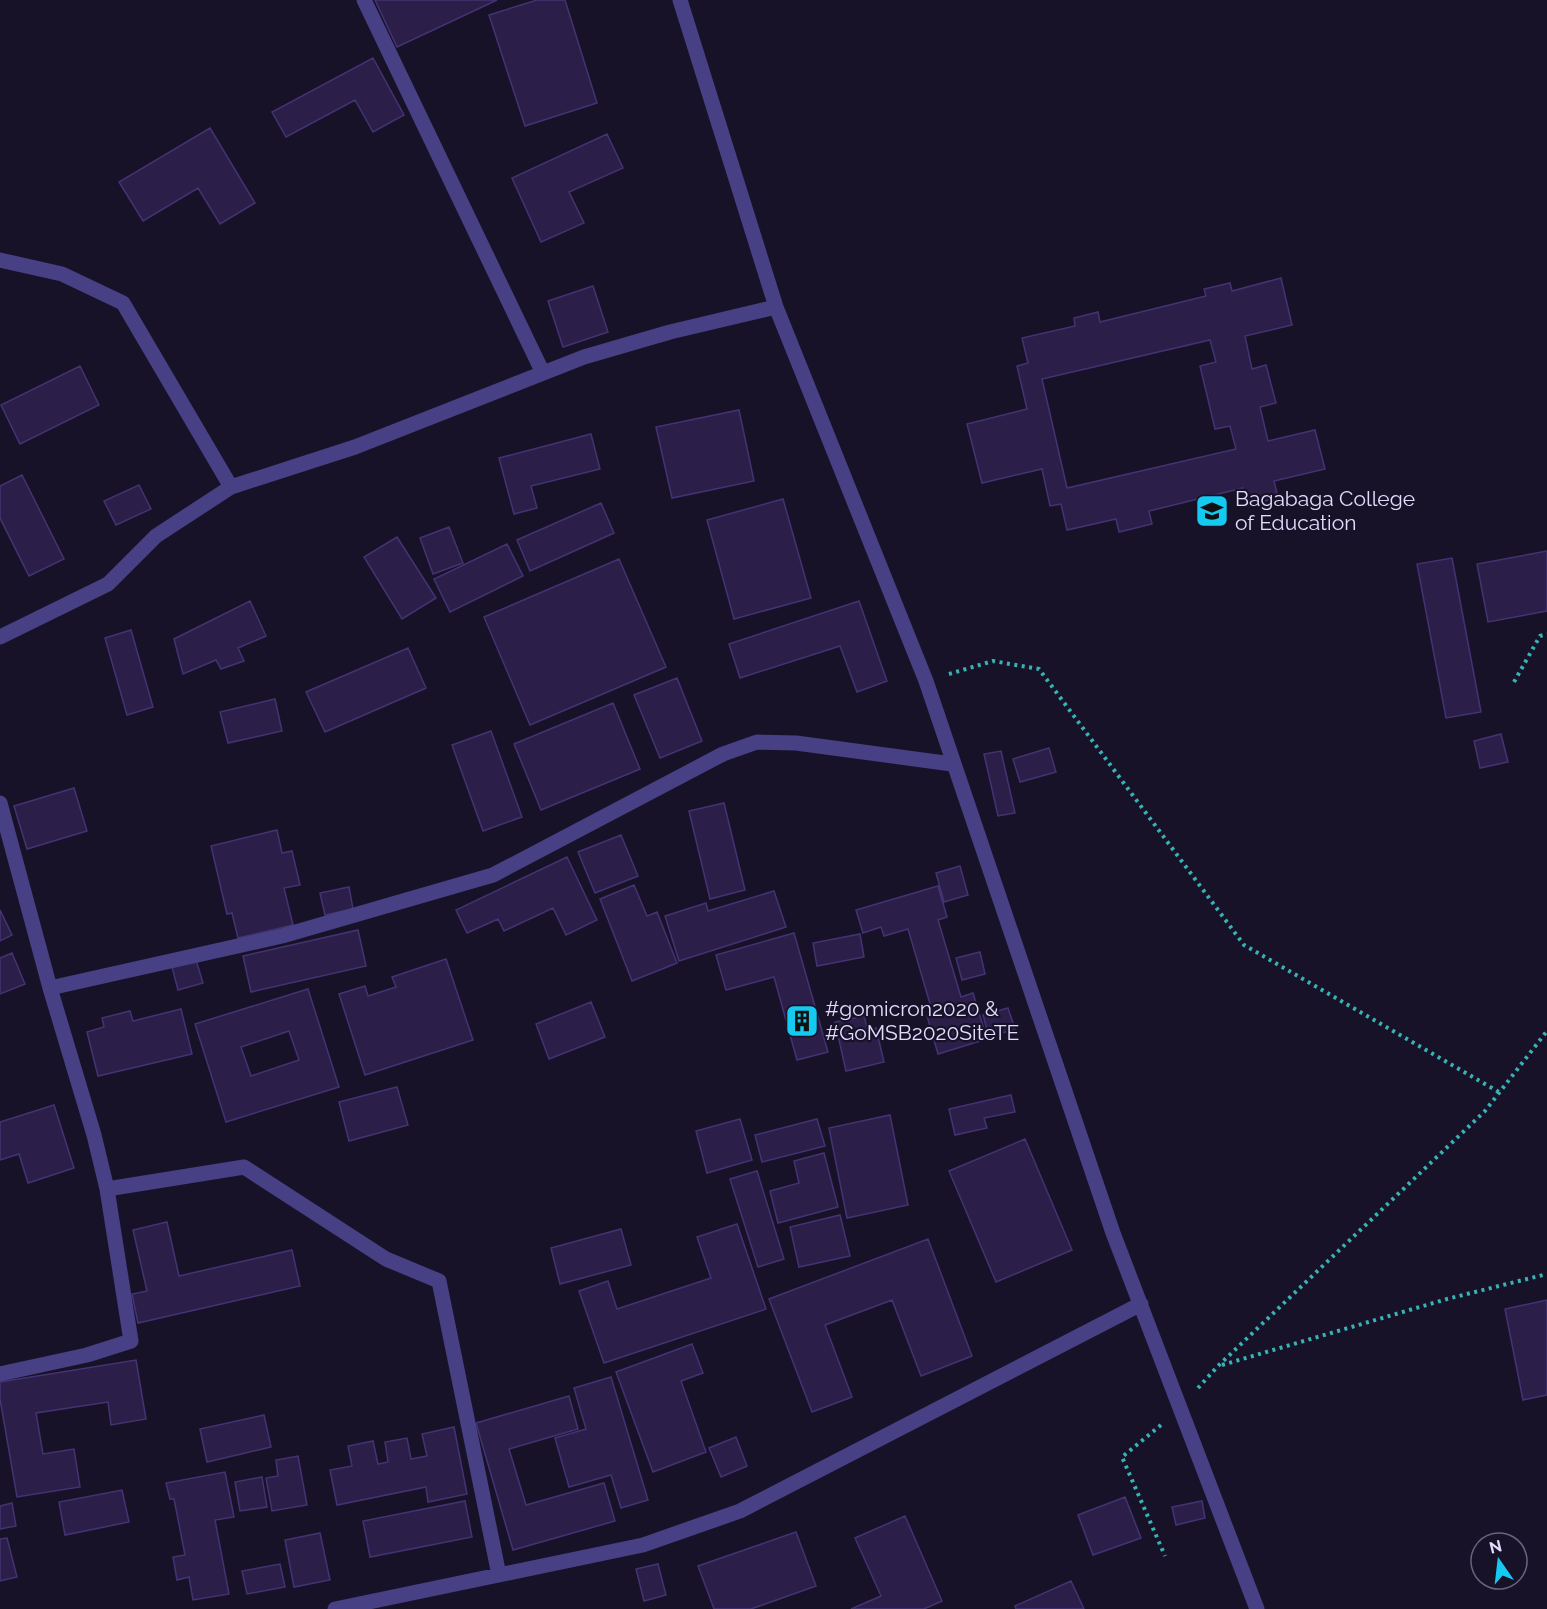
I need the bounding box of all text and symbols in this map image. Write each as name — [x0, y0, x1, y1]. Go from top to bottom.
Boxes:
place label: Bagabaga College of Education — [1235, 486, 1415, 535]
school or university icon: Bagabaga College of Education — [1194, 493, 1230, 529]
place label: #gomicron2020 & #GoMSB2020SiteTE — [825, 996, 1019, 1045]
building icon: #gomicron2020 & #GoMSB2020SiteTE — [784, 1003, 820, 1039]
north arrow — [1469, 1531, 1529, 1591]
text: N — [1487, 1536, 1504, 1558]

